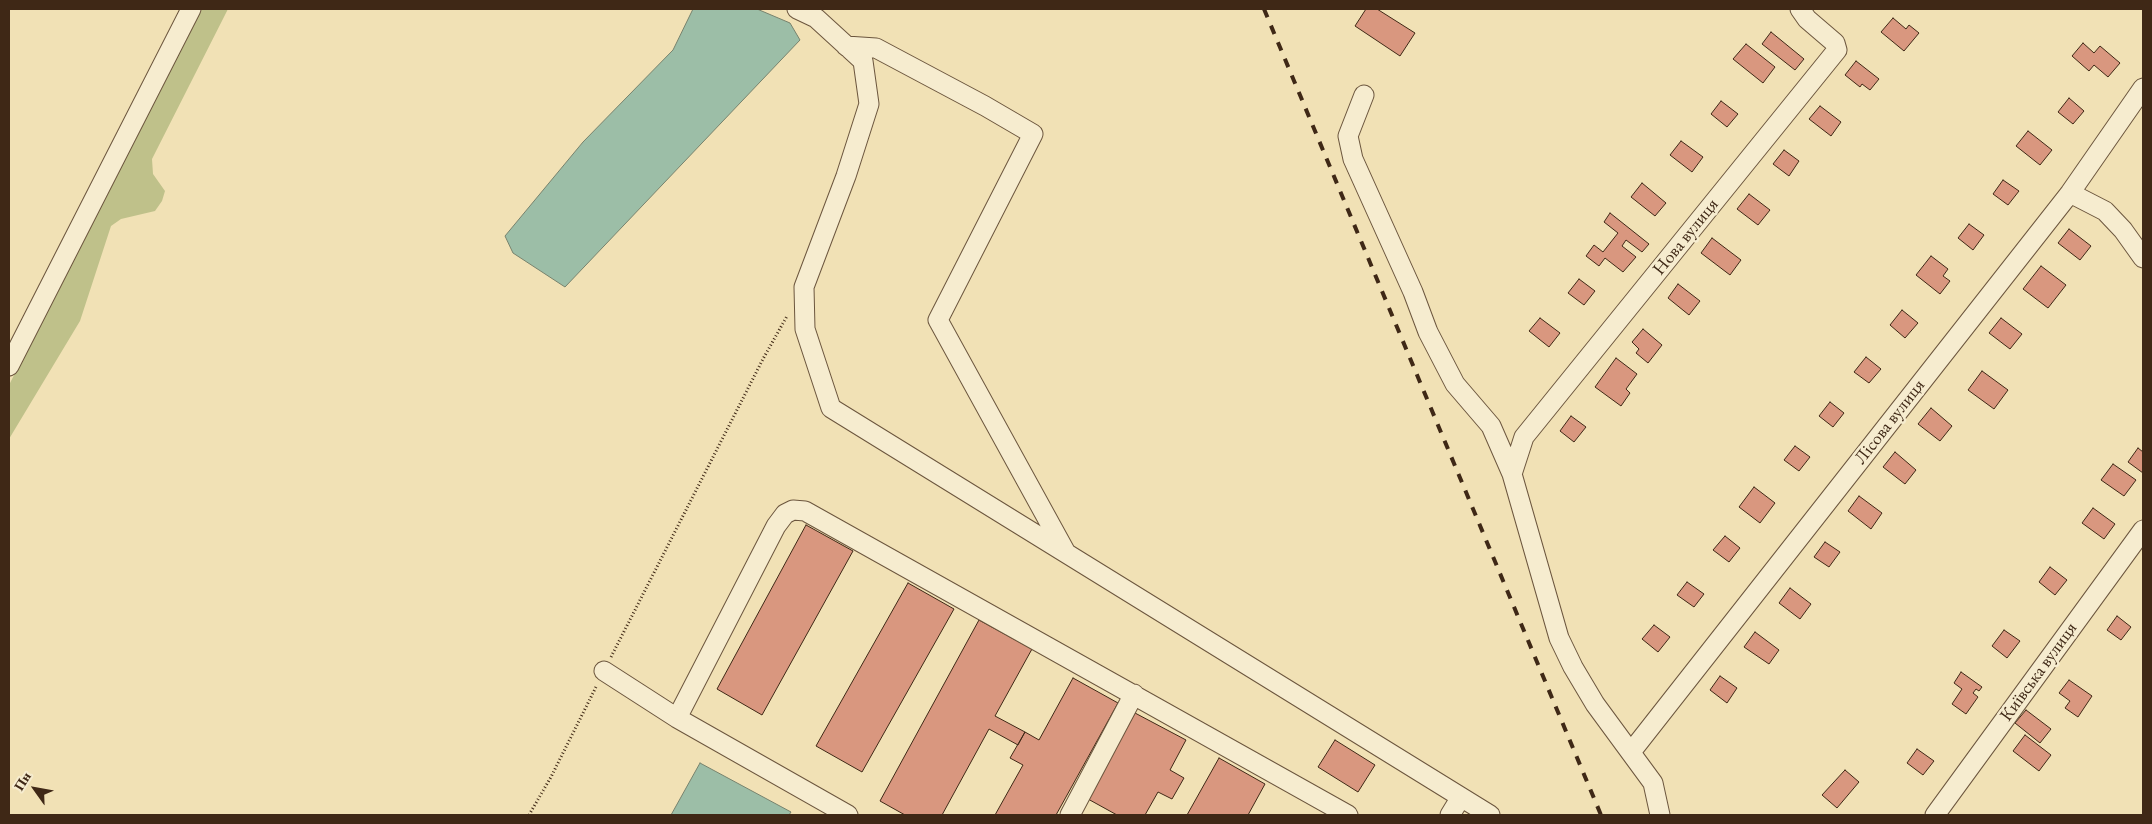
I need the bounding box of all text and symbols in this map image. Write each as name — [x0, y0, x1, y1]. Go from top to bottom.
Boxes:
street label: Нова вулиця — [1649, 194, 1723, 280]
street label: Лісова вулиця — [1850, 375, 1930, 469]
street label: Київська вулиця — [1996, 618, 2082, 726]
north arrow — [10, 764, 60, 814]
text: Пн — [10, 768, 35, 794]

